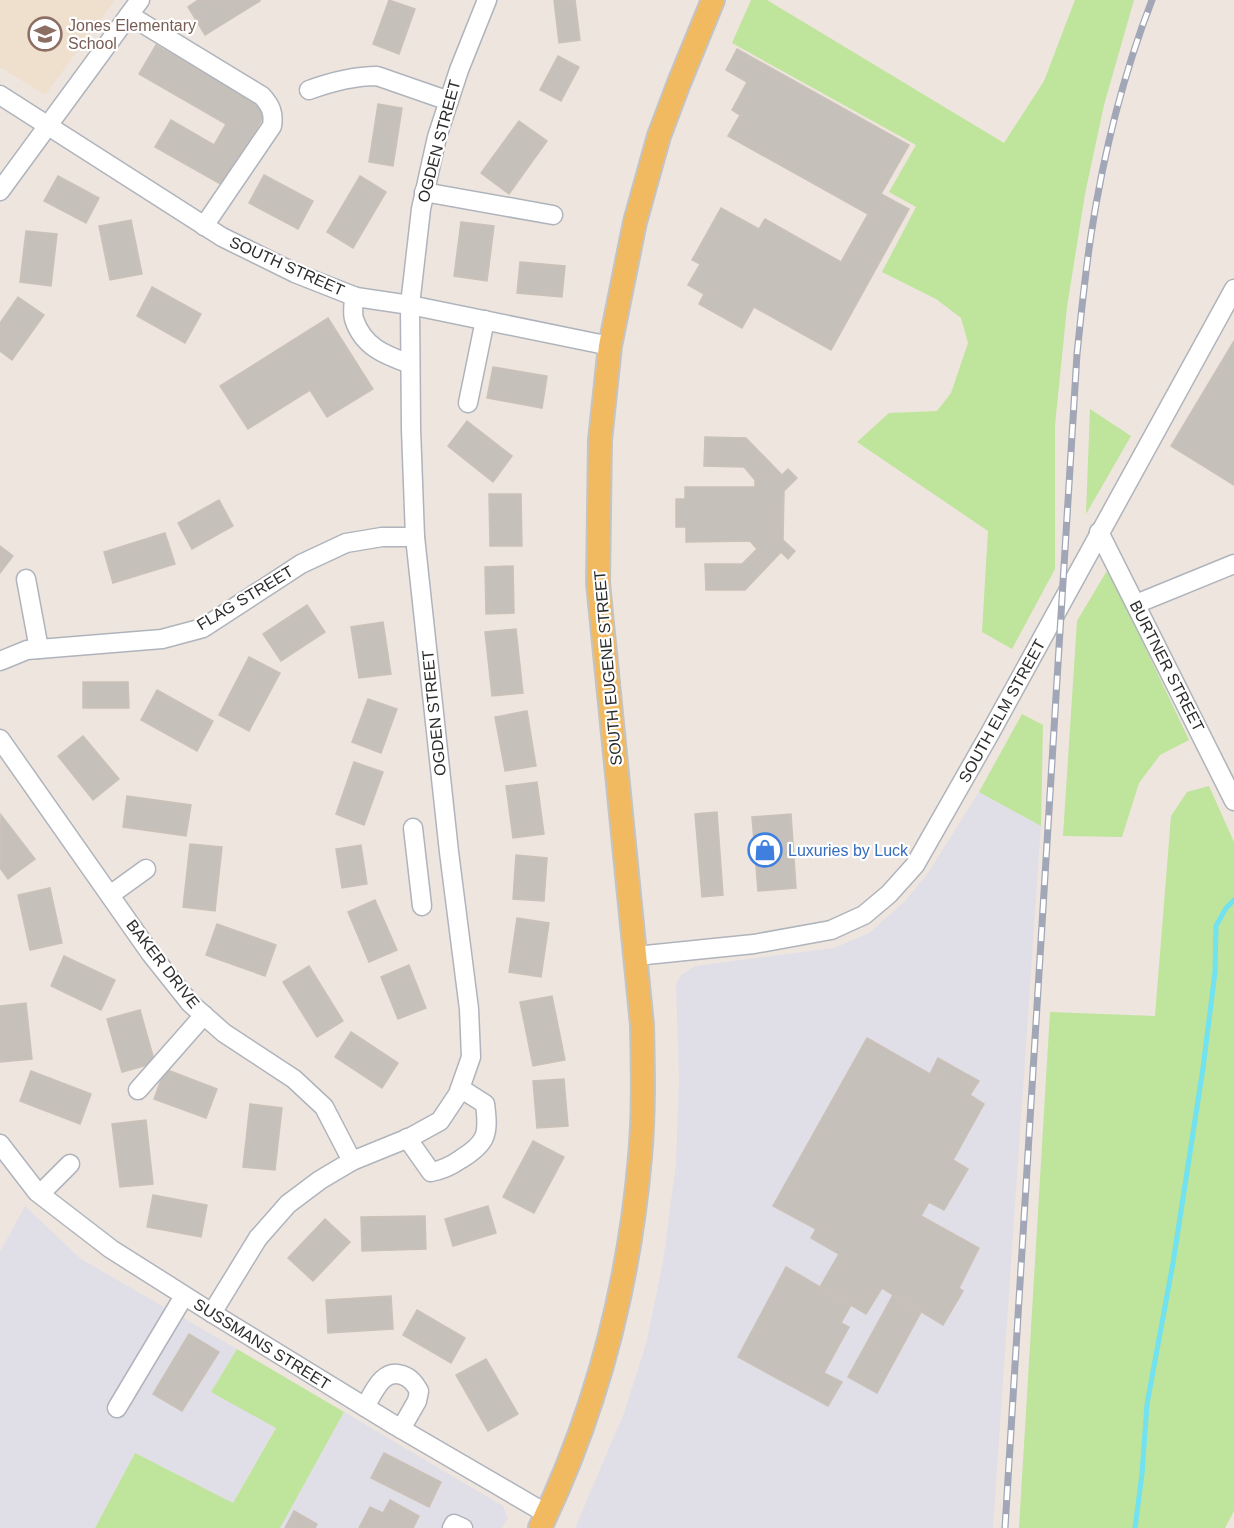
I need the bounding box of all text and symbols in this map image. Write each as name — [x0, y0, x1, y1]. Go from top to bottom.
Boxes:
school or university icon: Jones Elementary School — [27, 16, 63, 52]
place label: Jones Elementary School — [68, 17, 196, 52]
street label: OGDEN STREET — [414, 78, 464, 204]
street label: SOUTH STREET — [227, 233, 347, 299]
street label: FLAG STREET — [194, 562, 296, 633]
street label: SOUTH EUGENE STREET — [591, 570, 625, 766]
street label: BURTNER STREET — [1127, 598, 1208, 734]
street label: SOUTH ELM STREET — [956, 636, 1049, 785]
street label: OGDEN STREET — [419, 649, 449, 777]
shop icon: Luxuries by Luck — [747, 832, 783, 868]
place label: Luxuries by Luck — [788, 842, 909, 859]
street label: BAKER DRIVE — [123, 916, 203, 1012]
street label: SUSSMANS STREET — [191, 1295, 333, 1393]

